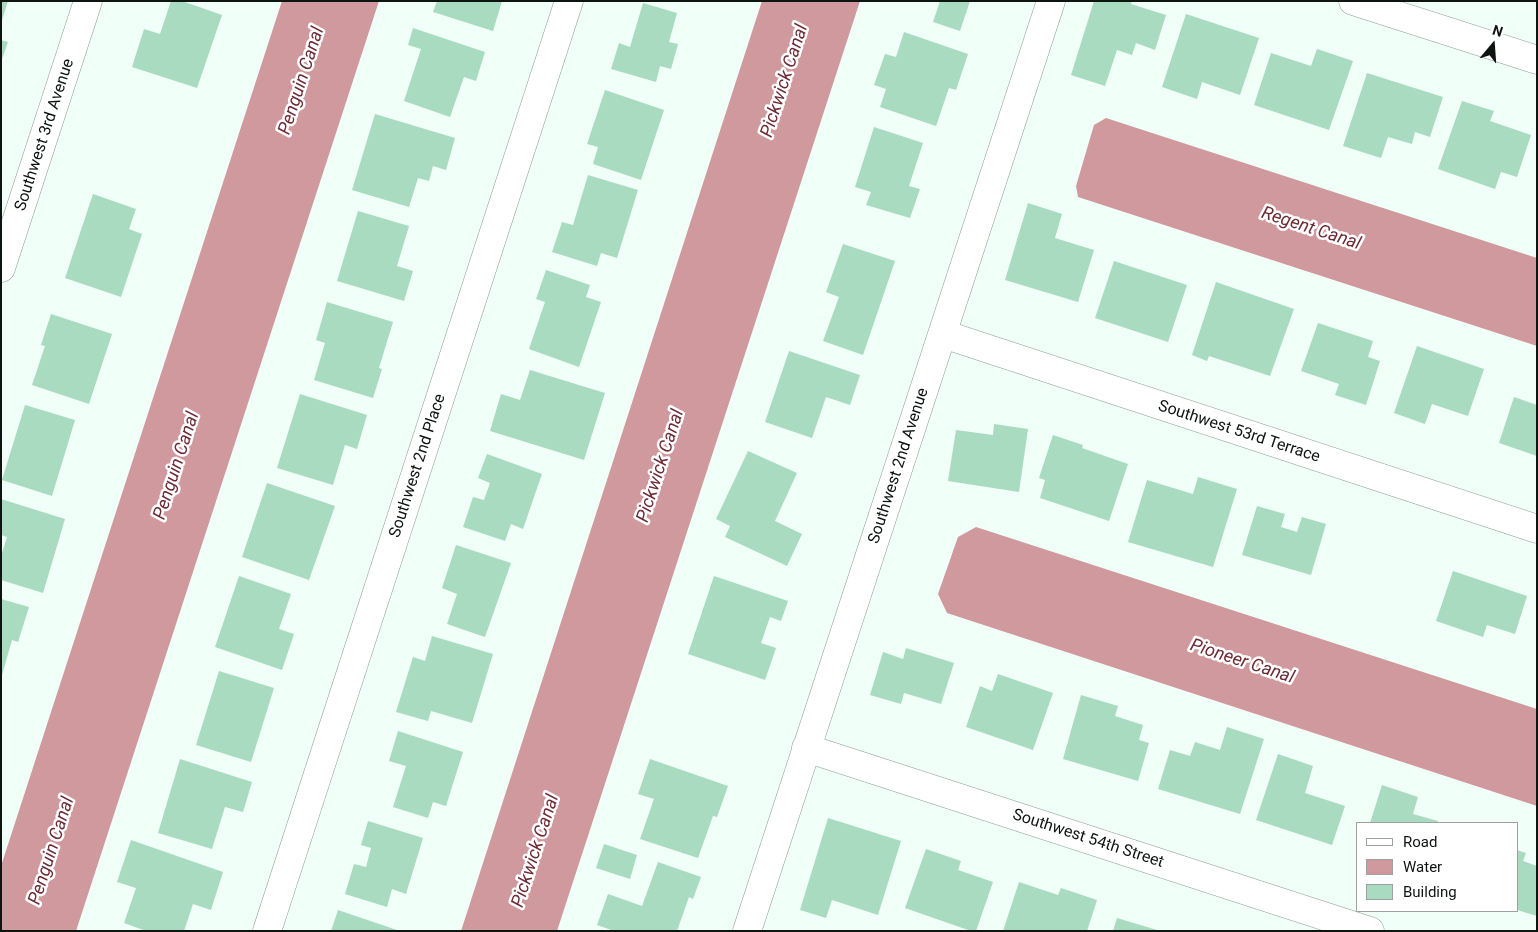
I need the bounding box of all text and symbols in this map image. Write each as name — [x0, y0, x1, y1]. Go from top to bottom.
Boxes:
north arrow — [1468, 20, 1518, 70]
water label: Pickwick Canal — [757, 22, 813, 140]
text: N — [1490, 22, 1505, 40]
water label: Penguin Canal — [274, 25, 330, 137]
street label: Southwest 3rd Avenue — [11, 56, 79, 214]
water label: Regent Canal — [1259, 203, 1363, 255]
street label: Southwest 2nd Avenue — [865, 386, 933, 546]
street label: Southwest 2nd Place — [386, 392, 450, 540]
street label: Southwest 53rd Terrace — [1156, 397, 1322, 467]
water label: Pickwick Canal — [633, 407, 689, 525]
water label: Penguin Canal — [149, 410, 205, 522]
water label: Pioneer Canal — [1187, 635, 1297, 689]
water label: Pickwick Canal — [508, 792, 564, 910]
water label: Penguin Canal — [24, 795, 80, 907]
street label: Southwest 54th Street — [1010, 806, 1166, 872]
legend — [1356, 822, 1518, 912]
text: Road — [1403, 833, 1437, 851]
text: Water — [1403, 858, 1442, 876]
text: Building — [1403, 883, 1457, 901]

